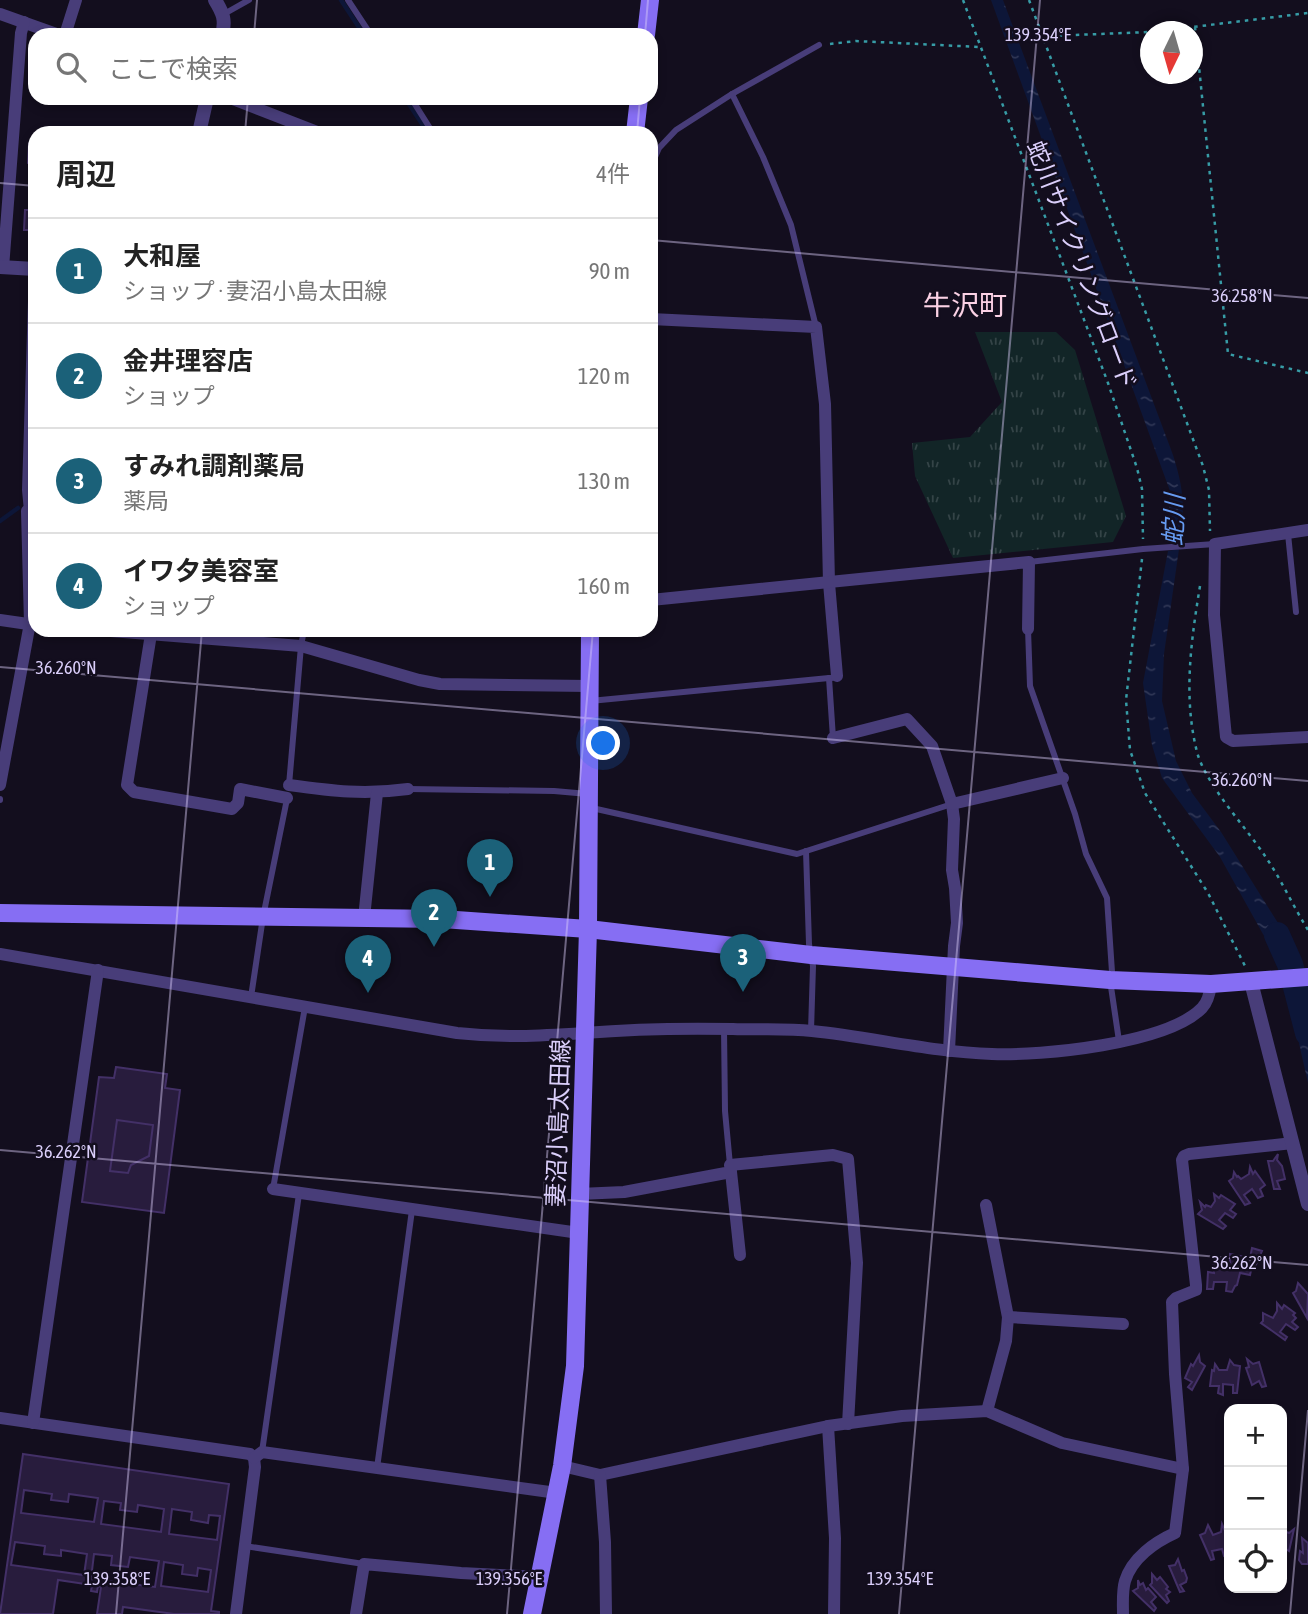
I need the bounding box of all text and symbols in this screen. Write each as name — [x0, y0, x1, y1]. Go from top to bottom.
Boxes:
north arrow — [1140, 21, 1203, 84]
text: 139.354°E — [1005, 24, 1072, 45]
search box — [28, 28, 658, 105]
icon: search — [52, 48, 90, 86]
text: ここで検索 — [108, 54, 238, 84]
street label: 蛇川サイクリングロード — [1022, 137, 1142, 393]
text: 周辺 — [56, 157, 116, 191]
text: 4件 — [596, 161, 630, 187]
text: 大和屋 — [123, 241, 201, 271]
text: 1 — [74, 258, 84, 284]
text: 90 m — [589, 258, 630, 284]
text: ショップ · 妻沼小島太田線 — [123, 278, 387, 304]
text: 36.258°N — [1211, 285, 1273, 306]
district label: 牛沢町 — [923, 289, 1007, 321]
text: 金井理容店 — [123, 346, 253, 376]
text: 2 — [74, 363, 84, 389]
text: 120 m — [578, 363, 630, 389]
text: ショップ — [123, 383, 215, 409]
text: すみれ調剤薬局 — [123, 451, 305, 481]
text: 3 — [74, 468, 84, 494]
text: 130 m — [578, 468, 630, 494]
text: 薬局 — [123, 488, 169, 514]
water label: 蛇川 — [1158, 491, 1190, 547]
text: イワ夕美容室 — [123, 556, 279, 586]
text: 4 — [74, 573, 84, 599]
text: 160 m — [578, 573, 630, 599]
text: ショップ — [123, 593, 215, 619]
text: 36.260°N — [35, 657, 97, 678]
your location — [586, 726, 620, 760]
text: 36.260°N — [1211, 769, 1273, 790]
pin: 1 — [467, 839, 513, 897]
pin: 2 — [411, 889, 457, 947]
pin: 3 — [720, 934, 766, 992]
pin: 4 — [345, 935, 391, 993]
street label: 妻沼小島太田線 — [542, 1039, 574, 1207]
text: 36.262°N — [35, 1141, 97, 1162]
text: 36.262°N — [1211, 1252, 1273, 1273]
map controls — [1224, 1404, 1287, 1593]
button: + — [1224, 1404, 1287, 1467]
button: − — [1224, 1467, 1287, 1530]
button: locate — [1224, 1530, 1287, 1593]
text: 139.358°E — [84, 1568, 151, 1589]
text: 139.356°E — [476, 1568, 543, 1589]
text: 139.354°E — [867, 1568, 934, 1589]

